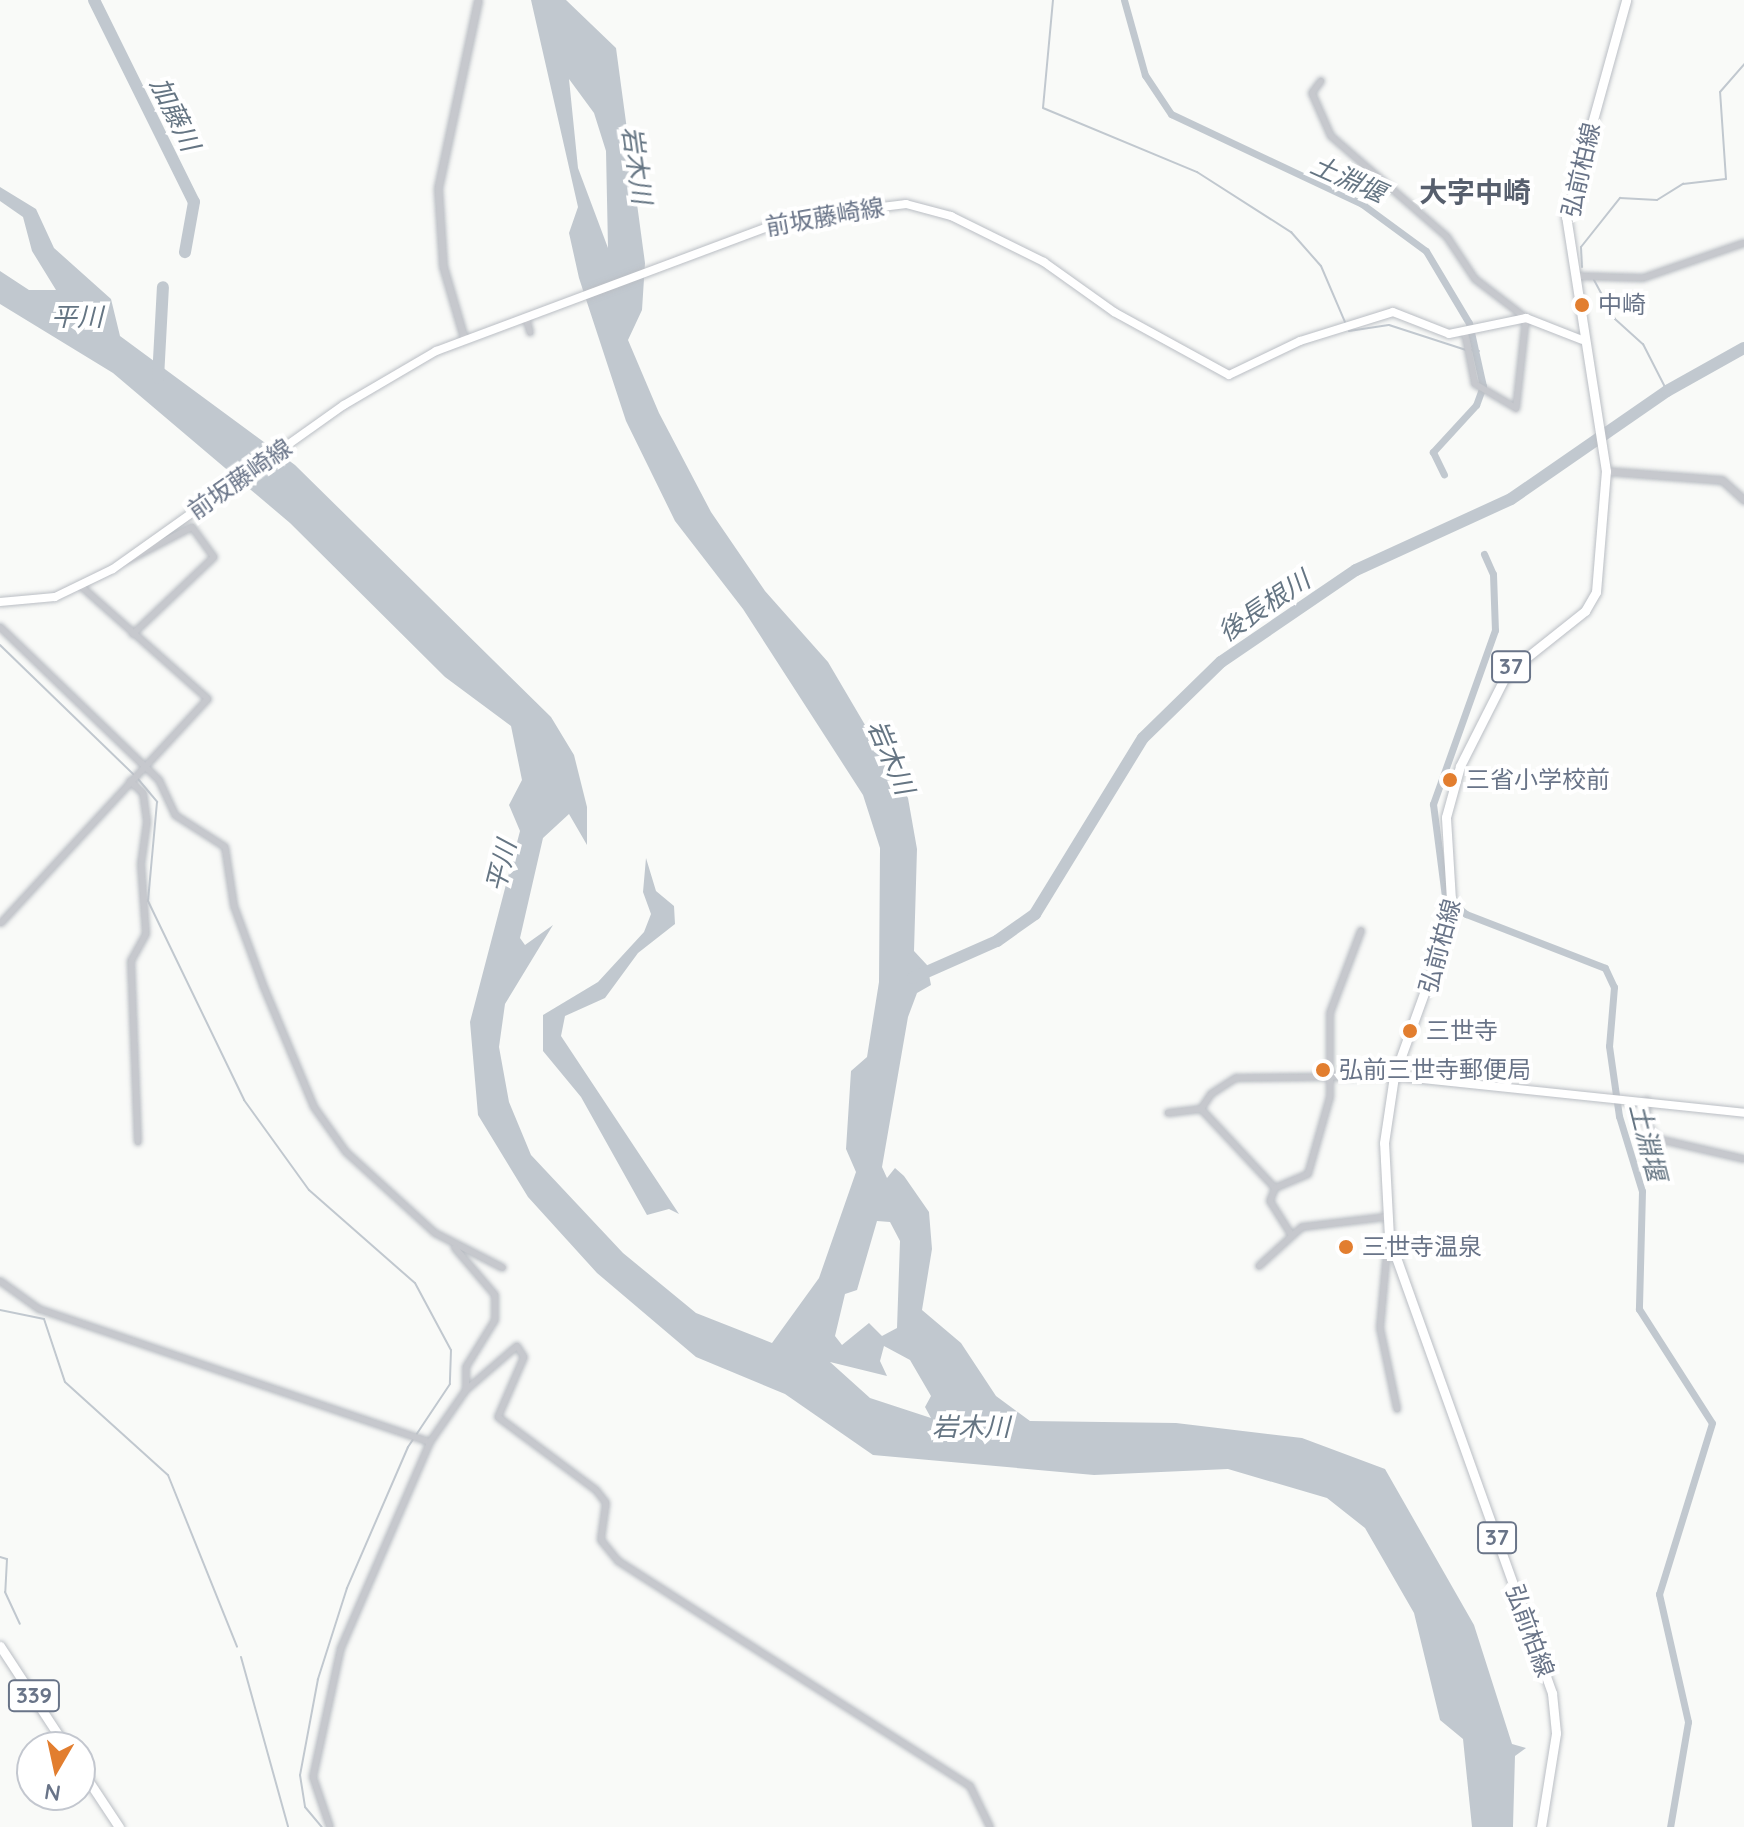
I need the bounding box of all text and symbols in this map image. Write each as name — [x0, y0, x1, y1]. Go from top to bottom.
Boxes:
water label: 加藤川 — [144, 72, 206, 156]
street label: 弘前柏線 — [1556, 120, 1606, 220]
water label: 岩木川 — [616, 124, 658, 206]
water label: 土淵堰 — [1306, 149, 1390, 209]
district label: 大字中崎 — [1419, 175, 1531, 209]
street label: 前坂藤崎線 — [763, 192, 887, 242]
place label: 中崎 — [1598, 291, 1646, 319]
marker: 中崎 — [1573, 296, 1591, 314]
water label: 平川 — [51, 301, 103, 333]
street label: 前坂藤崎線 — [183, 433, 297, 525]
water label: 後長根川 — [1212, 564, 1316, 648]
road number: 37 — [1491, 649, 1531, 685]
water label: 岩木川 — [861, 715, 921, 799]
place label: 三省小学校前 — [1466, 766, 1610, 794]
marker: 三省小学校前 — [1441, 771, 1459, 789]
water label: 平川 — [480, 837, 522, 895]
street label: 弘前柏線 — [1414, 896, 1466, 996]
place label: 三世寺 — [1426, 1017, 1498, 1045]
marker: 三世寺 — [1401, 1022, 1419, 1040]
place label: 弘前三世寺郵便局 — [1339, 1056, 1531, 1084]
marker: 弘前三世寺郵便局 — [1314, 1061, 1332, 1079]
water label: 土淵堰 — [1623, 1100, 1673, 1184]
place label: 三世寺温泉 — [1362, 1233, 1482, 1261]
marker: 三世寺温泉 — [1337, 1238, 1355, 1256]
water label: 岩木川 — [932, 1411, 1010, 1443]
road number: 37 — [1477, 1520, 1517, 1556]
street label: 弘前柏線 — [1500, 1581, 1560, 1681]
road number: 339 — [6, 1678, 62, 1714]
north arrow — [16, 1731, 96, 1811]
text: N — [42, 1778, 63, 1808]

